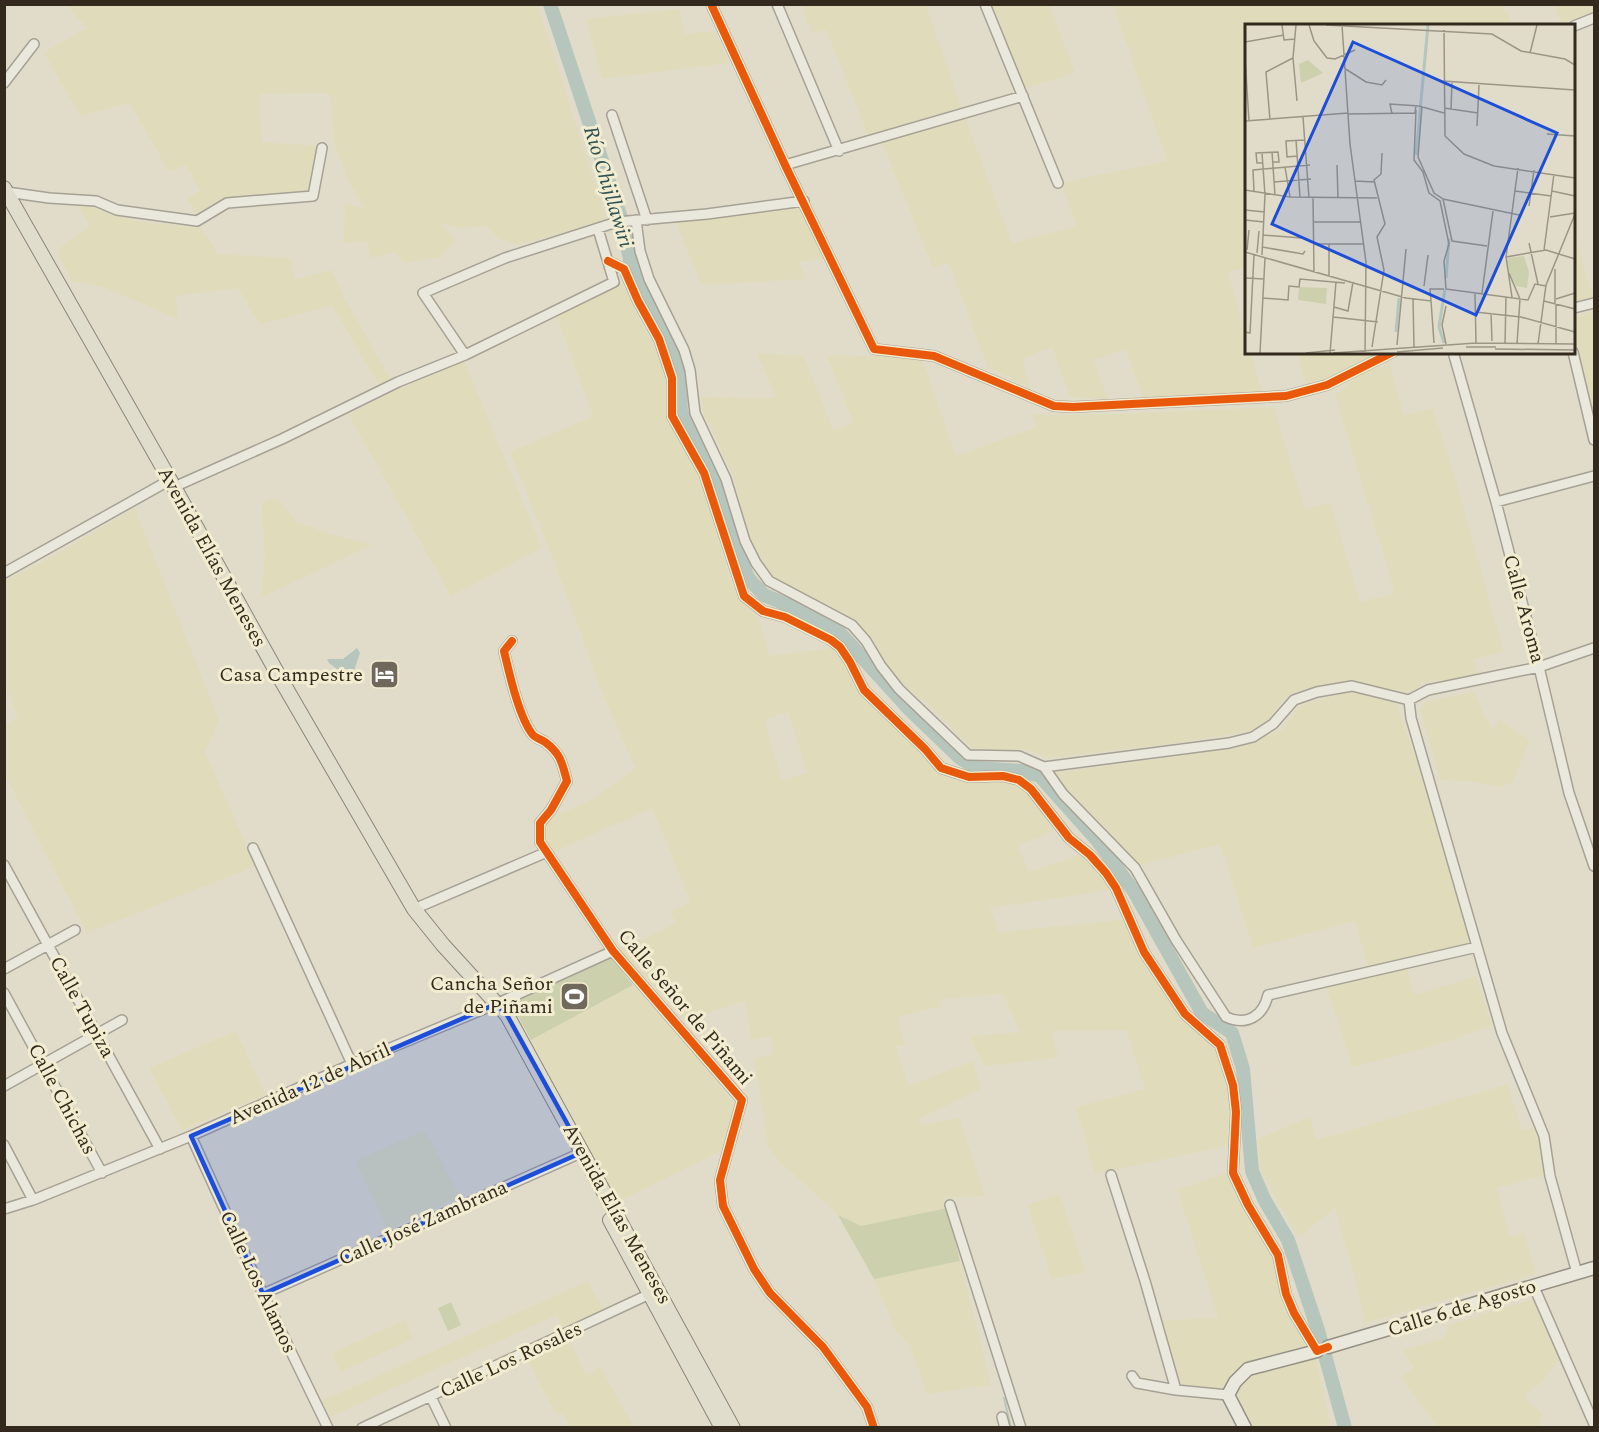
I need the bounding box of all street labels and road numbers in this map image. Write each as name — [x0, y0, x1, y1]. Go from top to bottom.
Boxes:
street label: Avenida Elías Meneses — [150, 461, 274, 653]
street label: Calle Aroma — [1495, 551, 1553, 667]
street label: Calle Señor de Piñami — [610, 922, 760, 1092]
street label: Calle Tupiza — [42, 951, 122, 1064]
street label: Avenida 12 de Abril — [224, 1035, 396, 1133]
street label: Calle Chichas — [20, 1038, 104, 1160]
street label: Avenida Elías Meneses — [555, 1118, 679, 1310]
street label: Calle José Zambrana — [334, 1172, 513, 1274]
street label: Calle Los Alamos — [212, 1205, 304, 1359]
street label: Calle 6 de Agosto — [1384, 1271, 1540, 1345]
street label: Calle Los Rosales — [435, 1314, 587, 1406]

